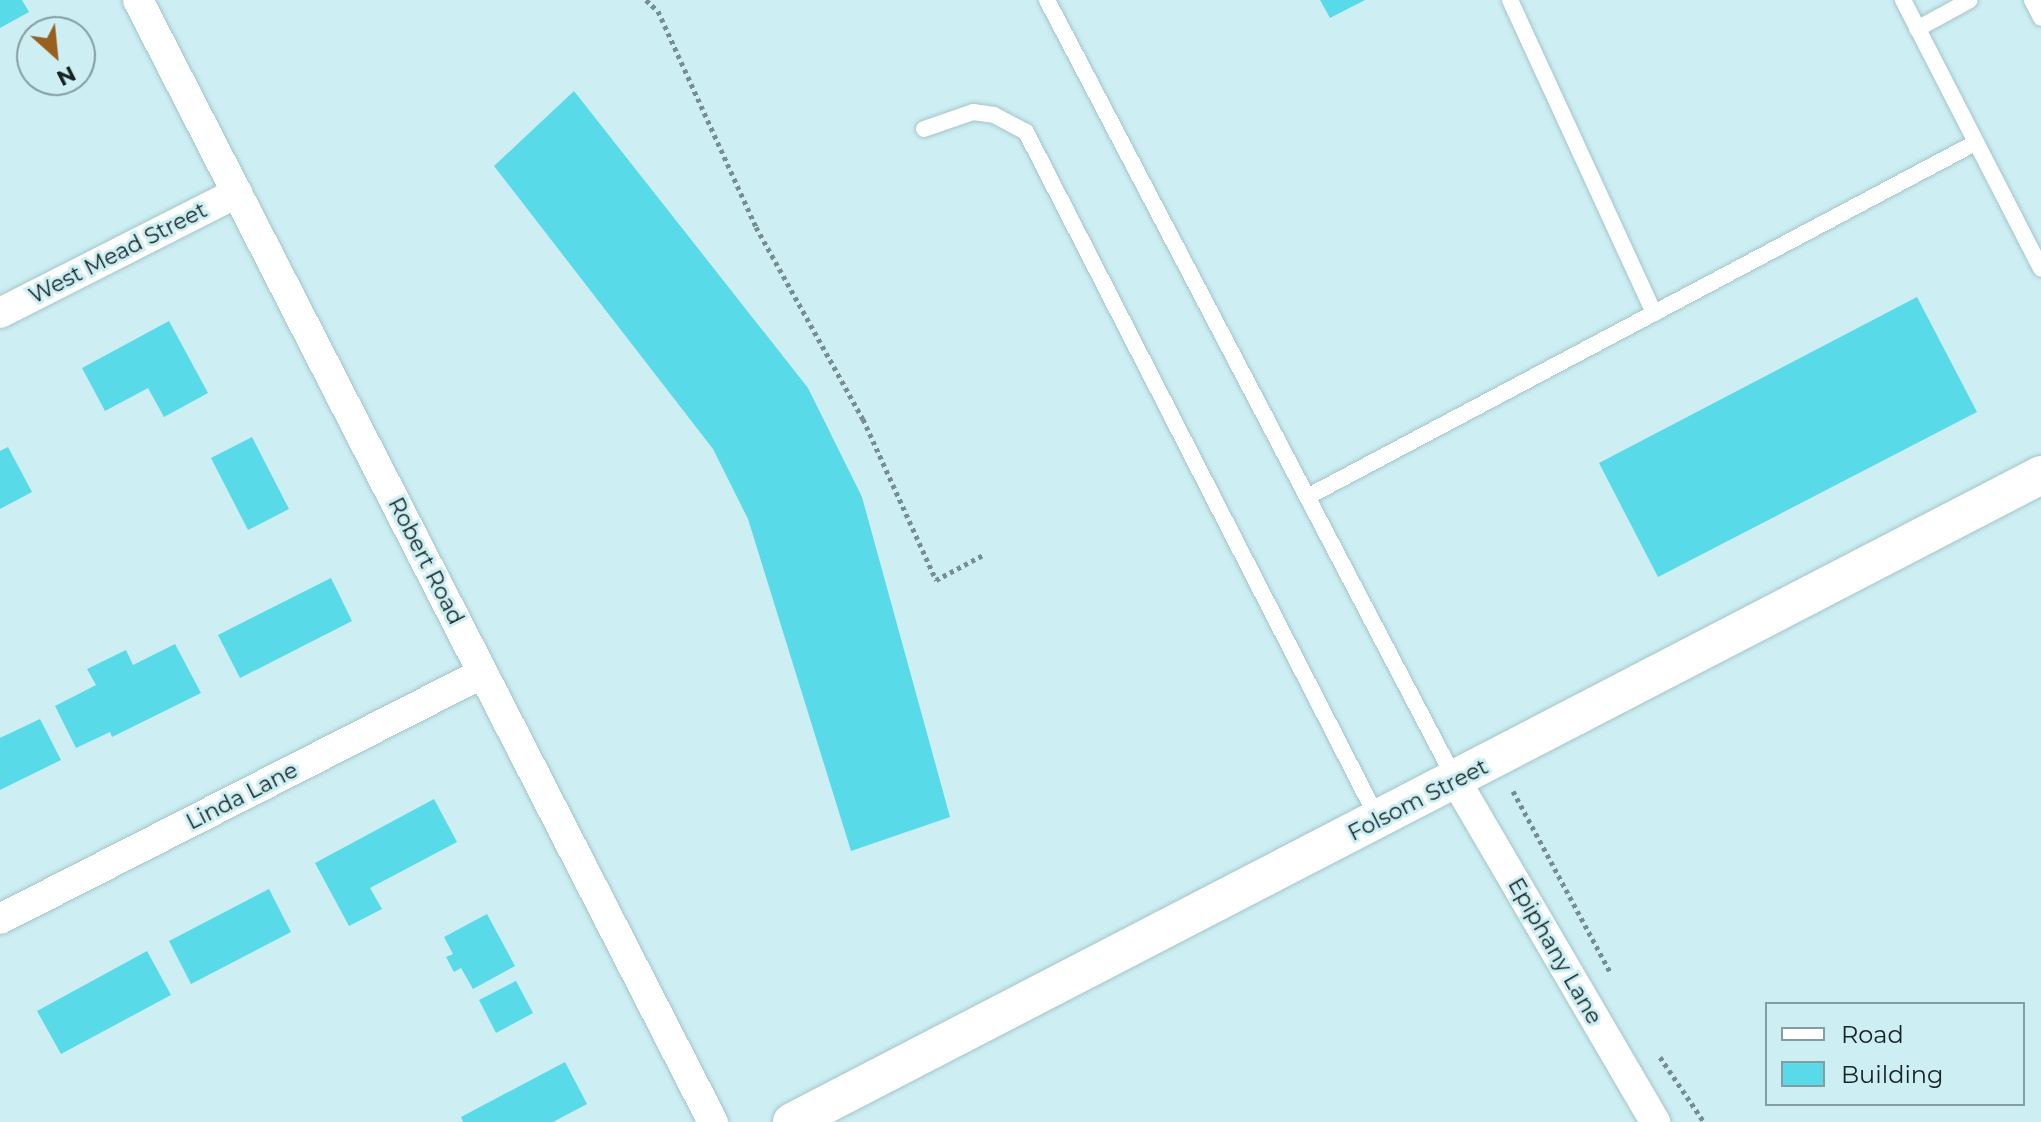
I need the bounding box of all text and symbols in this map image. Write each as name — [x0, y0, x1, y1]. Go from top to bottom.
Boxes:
north arrow — [16, 16, 96, 96]
text: N — [52, 60, 80, 92]
street label: West Mead Street — [25, 197, 211, 309]
street label: Robert Road — [383, 493, 469, 629]
street label: Folsom Street — [1344, 753, 1492, 847]
street label: Linda Lane — [182, 757, 302, 835]
street label: Epiphany Lane — [1502, 873, 1608, 1029]
legend — [1765, 1002, 2025, 1106]
text: Road — [1841, 1020, 1904, 1049]
text: Building — [1841, 1060, 1944, 1089]

